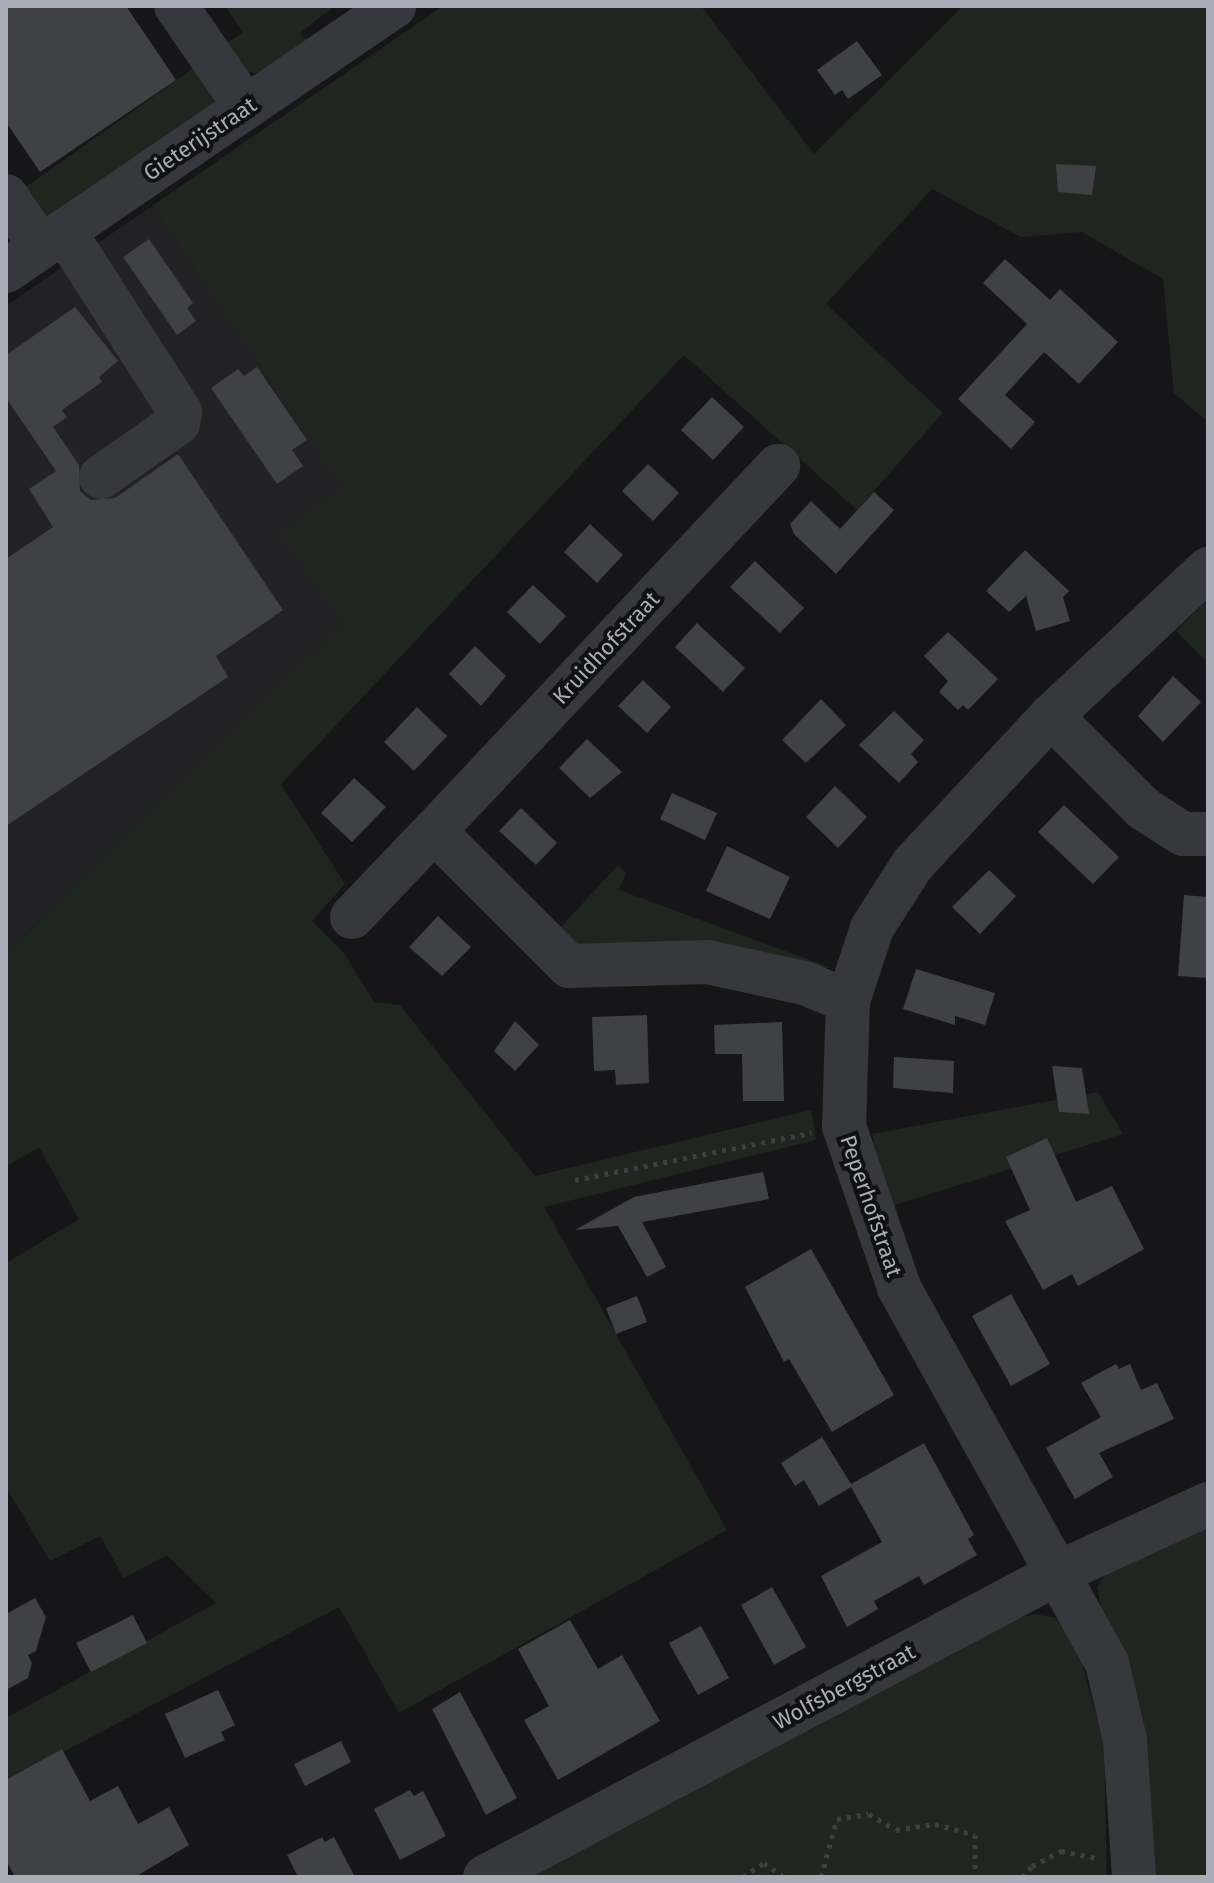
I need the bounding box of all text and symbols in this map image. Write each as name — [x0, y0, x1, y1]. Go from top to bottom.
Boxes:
street label: Gieterijstraat — [139, 92, 261, 186]
street label: Kruidhofstraat — [547, 586, 665, 710]
street label: Peperhofstraat — [834, 1132, 908, 1280]
street label: Wolfsbergstraat — [768, 1638, 920, 1736]

